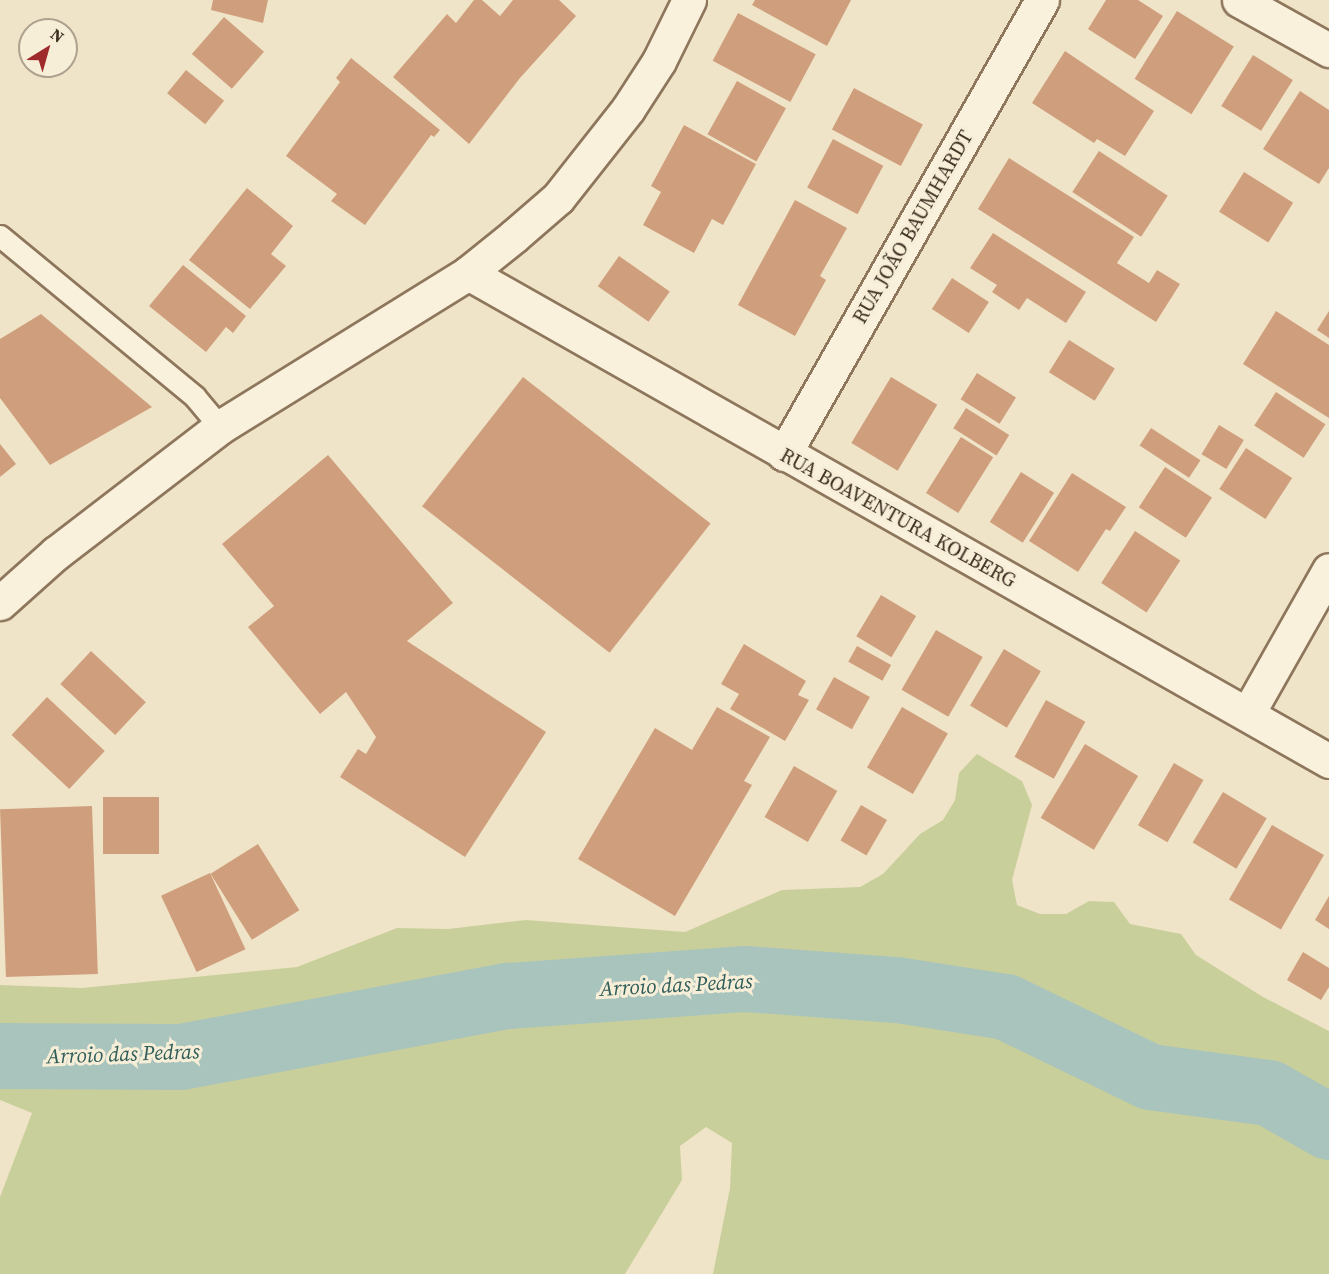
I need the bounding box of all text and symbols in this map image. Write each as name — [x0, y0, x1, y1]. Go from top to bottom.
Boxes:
north arrow — [18, 18, 78, 78]
text: N — [46, 23, 69, 48]
street label: RUA JOÃO BAUMHARDT — [848, 126, 978, 328]
street label: RUA BOAVENTURA KOLBERG — [776, 443, 1020, 593]
water label: Arroio das Pedras — [599, 968, 753, 1002]
water label: Arroio das Pedras — [46, 1039, 200, 1069]

